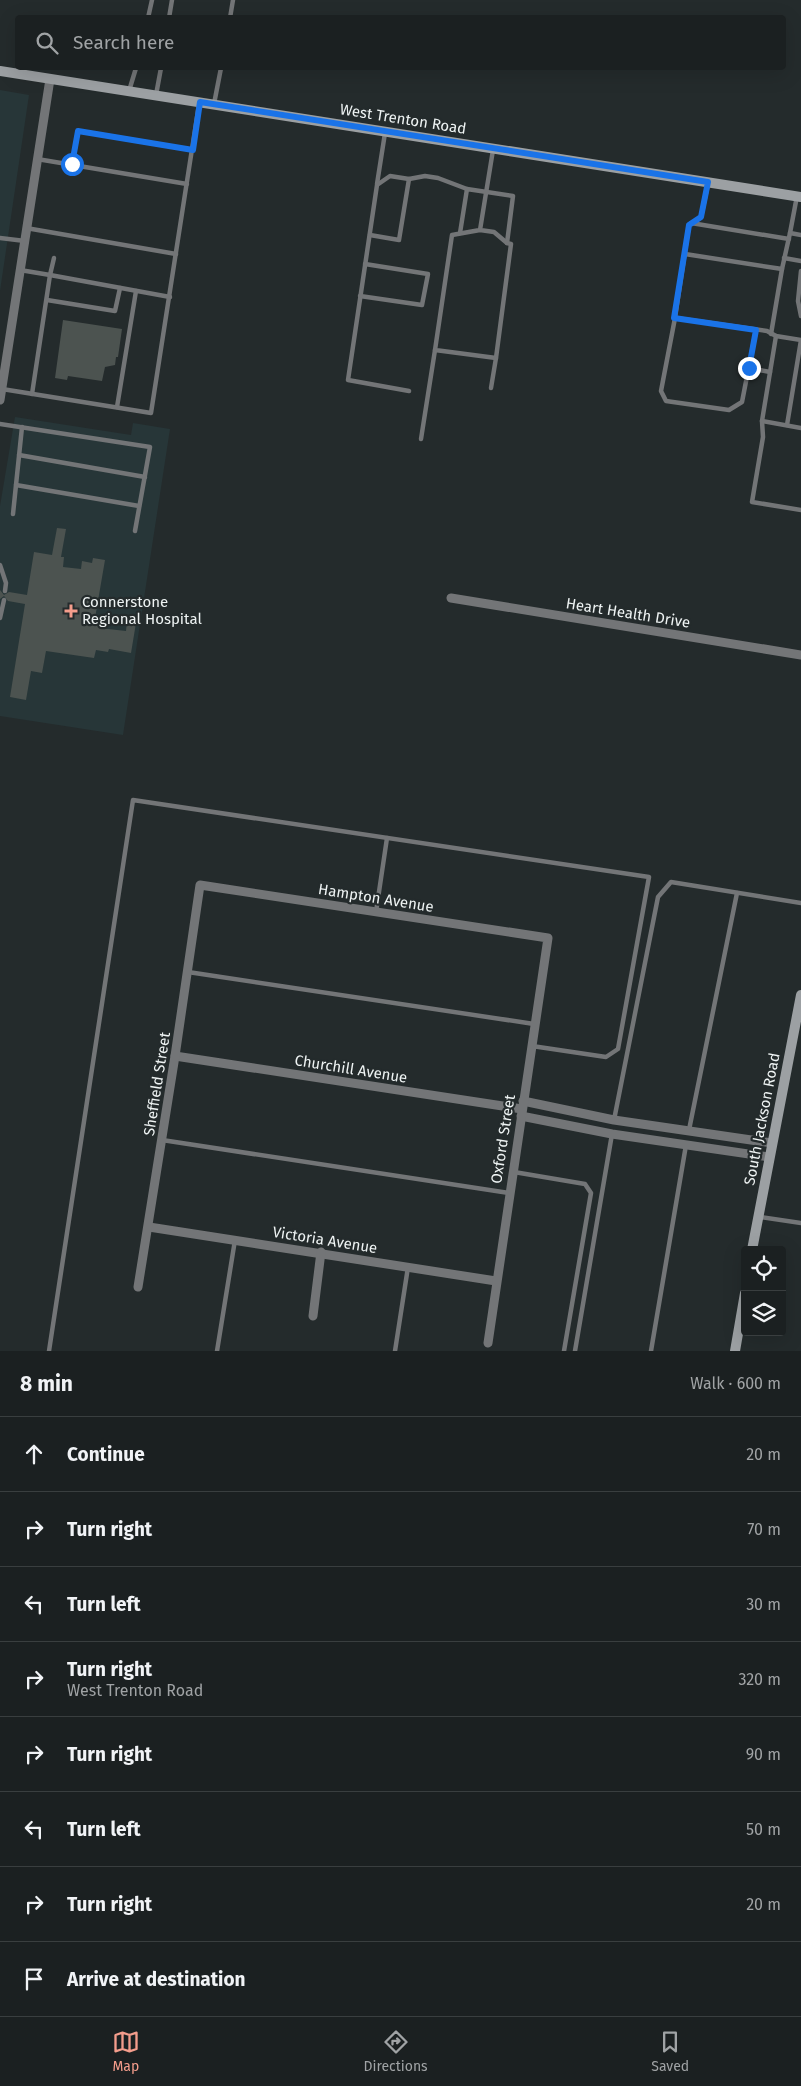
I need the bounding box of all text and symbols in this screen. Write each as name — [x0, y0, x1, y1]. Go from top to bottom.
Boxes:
search box — [15, 15, 786, 70]
icon: search — [33, 29, 61, 57]
text: Search here — [73, 31, 174, 54]
street label: West Trenton Road — [339, 100, 467, 138]
route start — [61, 153, 84, 176]
route end — [738, 357, 761, 380]
place label: Connerstone Regional Hospital — [82, 593, 202, 628]
street label: Heart Health Drive — [565, 594, 691, 632]
marker: Connerstone Regional Hospital — [64, 604, 78, 618]
street label: Hampton Avenue — [317, 880, 435, 916]
street label: Sheffield Street — [140, 1030, 174, 1137]
street label: Churchill Avenue — [293, 1051, 409, 1087]
street label: South Jackson Road — [740, 1051, 784, 1187]
street label: Oxford Street — [487, 1093, 519, 1185]
street label: Victoria Avenue — [271, 1223, 379, 1257]
map controls — [741, 1246, 786, 1336]
button: locate — [741, 1246, 786, 1291]
button: layers — [741, 1291, 786, 1336]
text: 8 min — [20, 1371, 73, 1397]
text: Walk · 600 m — [690, 1374, 781, 1393]
icon: ahead — [20, 1440, 48, 1468]
text: Continue — [67, 1443, 145, 1466]
text: 20 m — [746, 1445, 781, 1464]
icon: right — [20, 1515, 48, 1543]
text: Turn right — [67, 1518, 152, 1541]
text: 70 m — [747, 1520, 781, 1539]
icon: left — [20, 1590, 48, 1618]
text: Turn left — [67, 1593, 141, 1616]
text: 30 m — [746, 1595, 781, 1614]
text: Turn right — [67, 1658, 152, 1681]
icon: right — [20, 1665, 48, 1693]
text: 320 m — [738, 1670, 781, 1689]
text: West Trenton Road — [67, 1681, 203, 1700]
icon: right — [20, 1740, 48, 1768]
text: Turn right — [67, 1743, 152, 1766]
text: 90 m — [746, 1745, 781, 1764]
icon: left — [20, 1815, 48, 1843]
text: Turn left — [67, 1818, 141, 1841]
text: 50 m — [746, 1820, 781, 1839]
icon: right — [20, 1890, 48, 1918]
text: Turn right — [67, 1893, 152, 1916]
text: 20 m — [746, 1895, 781, 1914]
icon: arrive — [20, 1965, 48, 1993]
text: Arrive at destination — [67, 1968, 246, 1991]
tab: Map — [112, 2028, 140, 2075]
tab: Directions — [363, 2028, 428, 2075]
tab: Saved — [651, 2028, 689, 2075]

